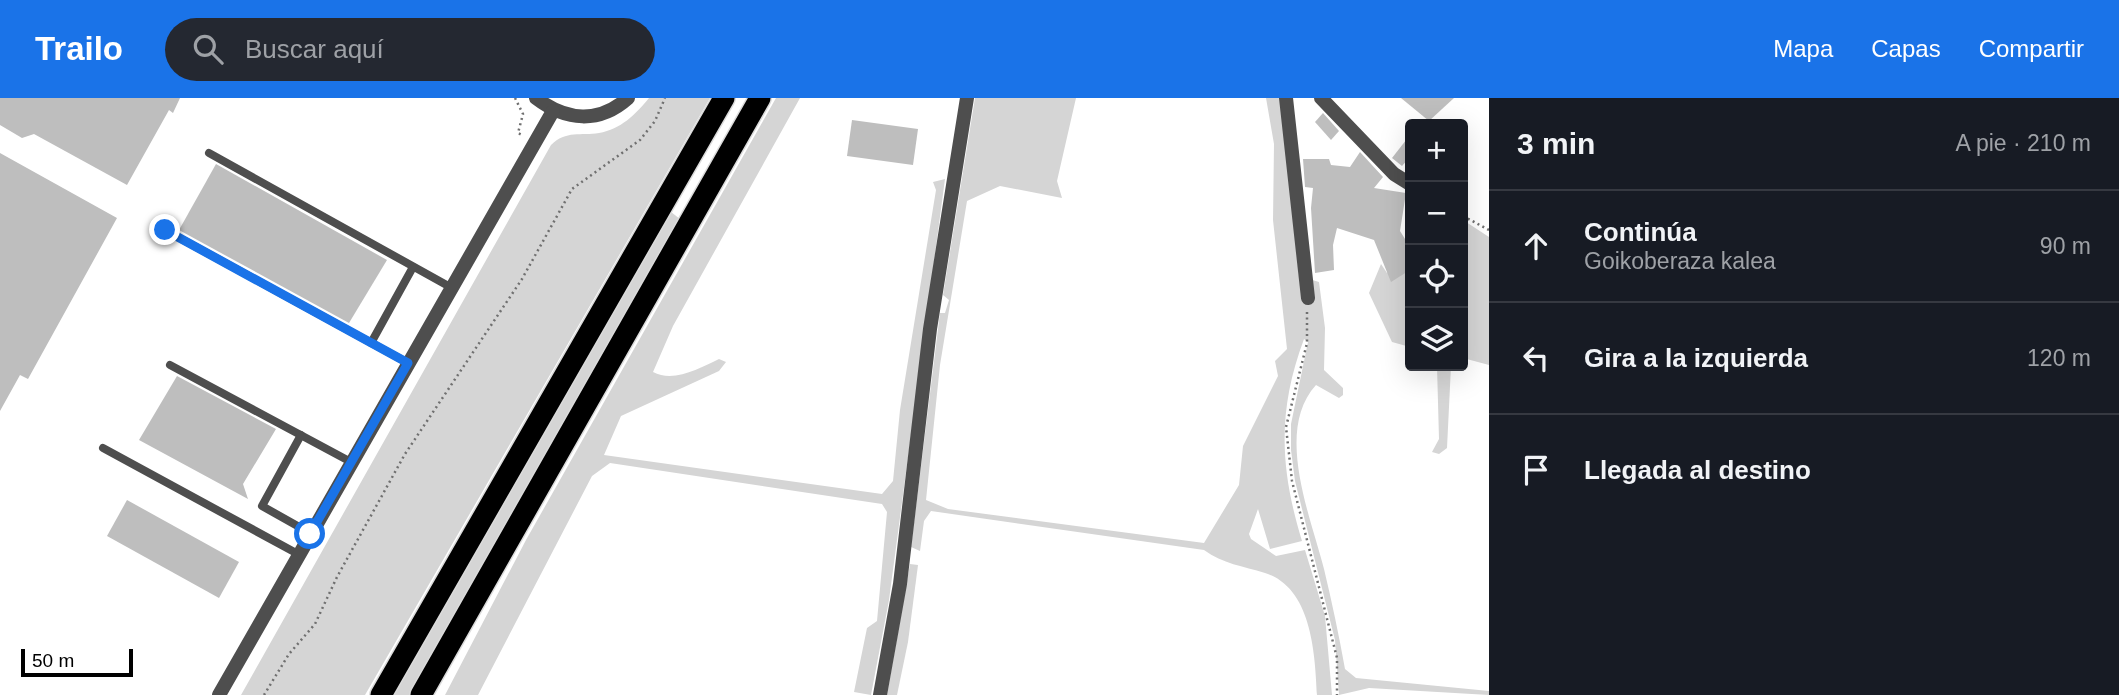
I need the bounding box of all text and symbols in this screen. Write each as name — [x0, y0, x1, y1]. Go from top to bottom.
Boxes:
search box — [165, 18, 655, 81]
text: Trailo — [35, 30, 123, 67]
icon: search — [189, 30, 227, 68]
text: Buscar aquí — [245, 34, 384, 64]
text: Mapa — [1773, 35, 1833, 62]
text: Capas — [1871, 35, 1941, 62]
text: Compartir — [1979, 35, 2084, 62]
map controls — [1405, 119, 1468, 371]
button: + — [1405, 119, 1468, 182]
text: 3 min — [1517, 127, 1595, 160]
text: A pie · 210 m — [1955, 130, 2091, 156]
button: − — [1405, 182, 1468, 245]
route end — [149, 214, 180, 245]
text: Continúa — [1584, 217, 1697, 247]
icon: ahead — [1517, 227, 1555, 265]
text: 90 m — [2040, 233, 2091, 259]
button: locate — [1405, 245, 1468, 308]
text: Goikoberaza kalea — [1584, 248, 1776, 274]
button: layers — [1405, 308, 1468, 371]
icon: left — [1517, 339, 1555, 377]
text: Gira a la izquierda — [1584, 343, 1808, 373]
text: 120 m — [2027, 345, 2091, 371]
icon: arrive — [1517, 451, 1555, 489]
text: Llegada al destino — [1584, 455, 1811, 485]
route start — [294, 518, 325, 549]
scale bar — [21, 646, 133, 678]
text: 50 m — [32, 650, 74, 671]

